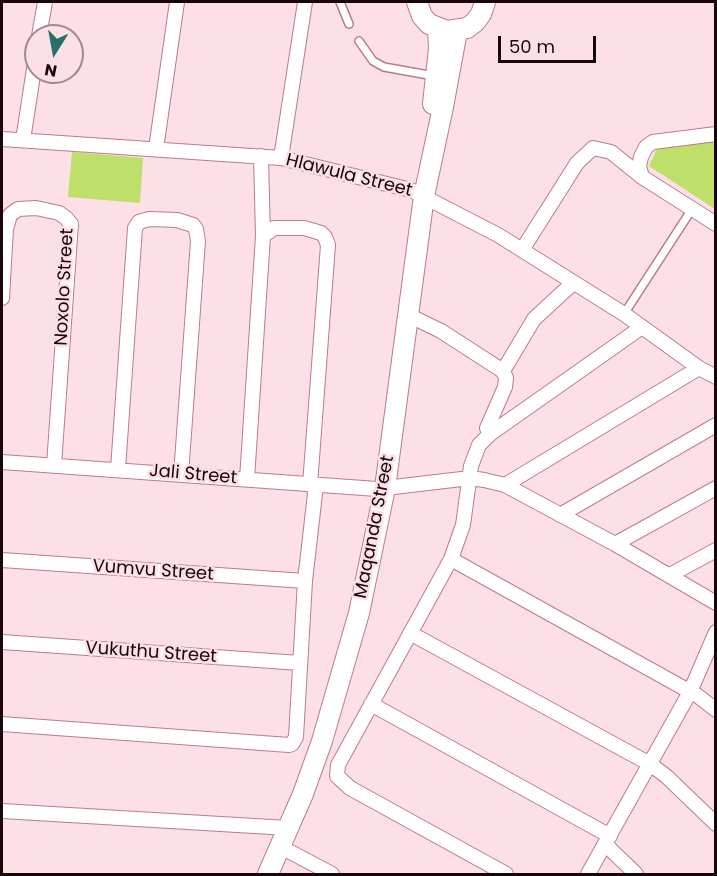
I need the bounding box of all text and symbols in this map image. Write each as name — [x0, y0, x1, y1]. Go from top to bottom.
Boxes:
north arrow — [24, 24, 84, 84]
scale bar — [501, 24, 598, 62]
text: 50 m — [509, 34, 555, 59]
text: N — [43, 58, 59, 83]
street label: Hlawula Street — [284, 150, 414, 202]
street label: Noxolo Street — [51, 228, 79, 346]
street label: Maqanda Street — [351, 454, 399, 600]
street label: Jali Street — [148, 460, 238, 490]
street label: Vumvu Street — [92, 556, 214, 586]
street label: Vukuthu Street — [85, 638, 217, 668]

